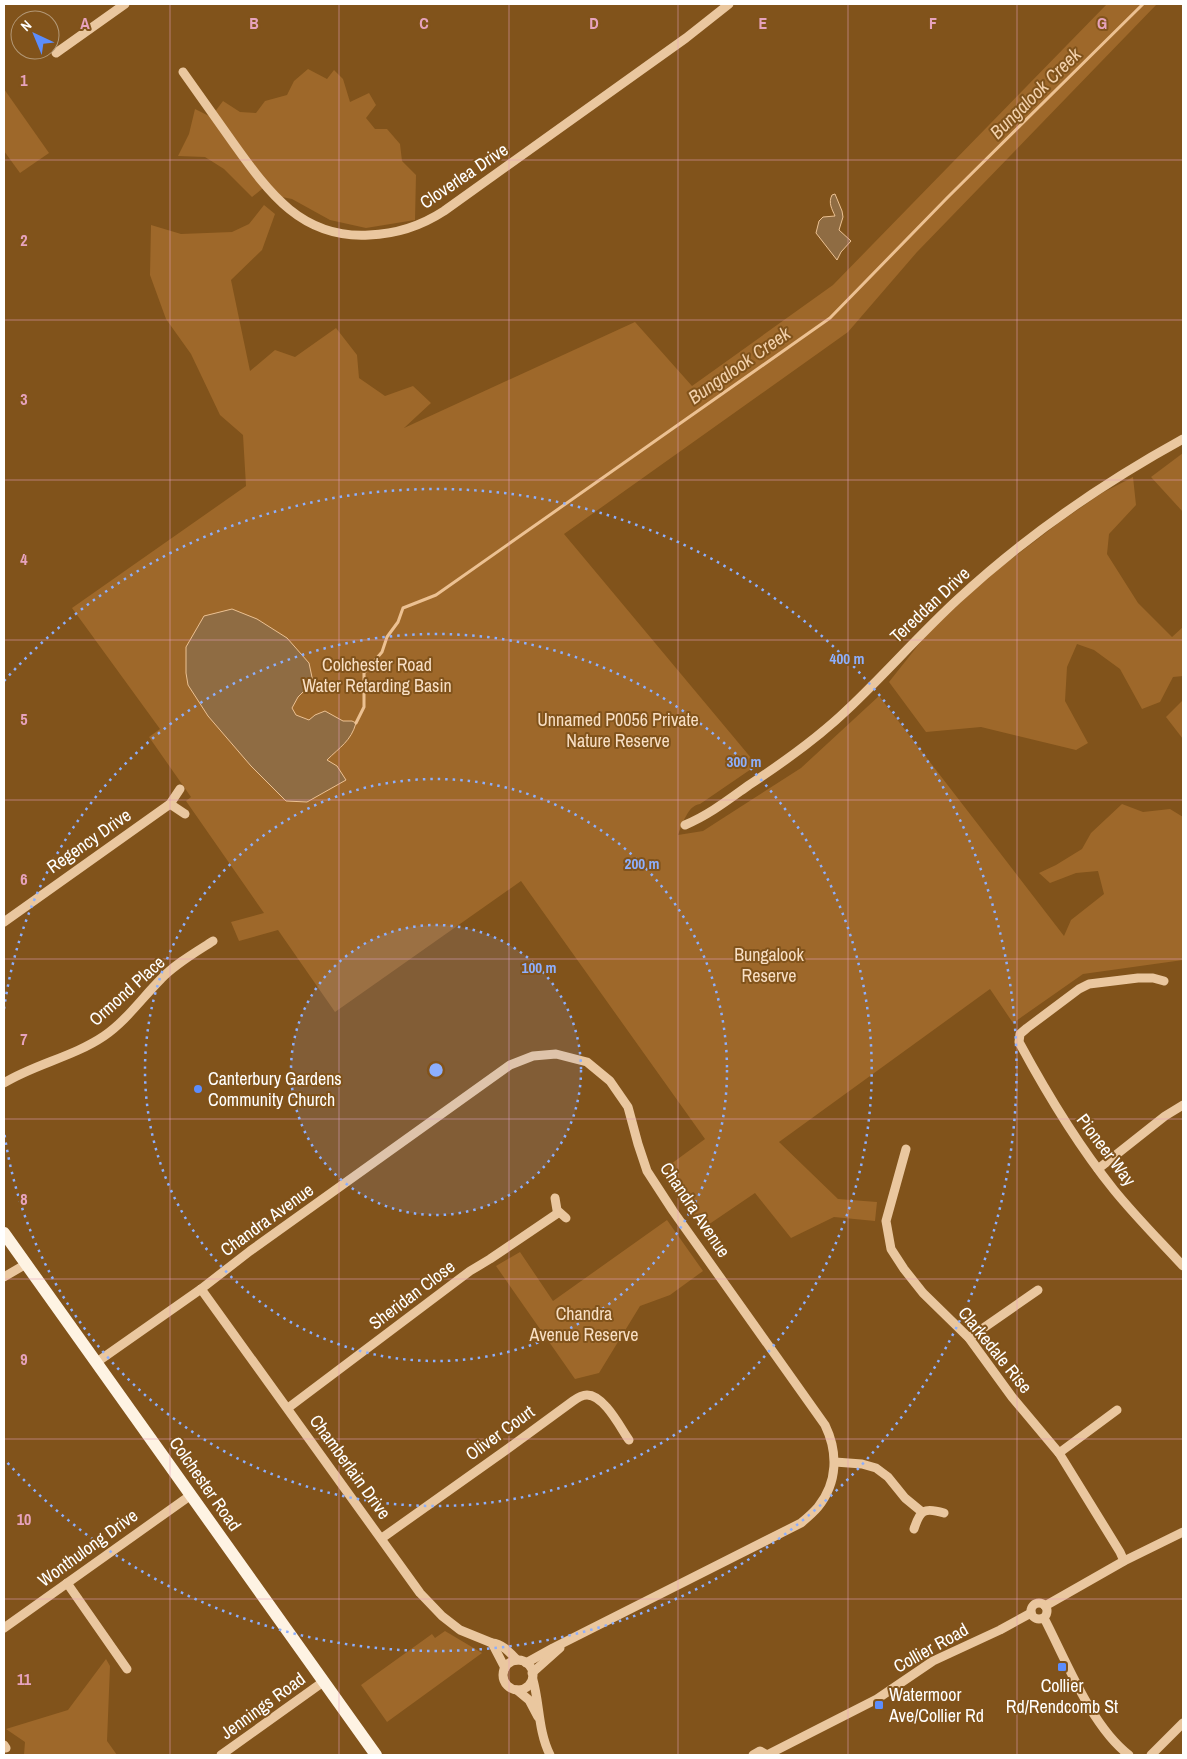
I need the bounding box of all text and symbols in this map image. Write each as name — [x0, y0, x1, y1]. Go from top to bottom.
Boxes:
north arrow — [10, 10, 60, 60]
text: A — [80, 12, 90, 34]
text: B — [249, 12, 259, 34]
text: C — [419, 12, 429, 34]
text: D — [589, 12, 599, 34]
text: E — [759, 12, 768, 34]
text: F — [929, 12, 937, 34]
text: G — [1097, 12, 1107, 34]
text: N — [17, 16, 35, 35]
water label: Bungalook Creek — [984, 41, 1087, 144]
text: 1 — [20, 69, 28, 91]
street label: Cloverlea Drive — [415, 137, 513, 214]
text: 2 — [20, 229, 28, 251]
water label: Bungalook Creek — [683, 319, 796, 410]
text: 3 — [20, 388, 28, 410]
text: 4 — [20, 548, 28, 570]
street label: Tereddan Drive — [884, 561, 975, 648]
text: 400 m — [830, 648, 864, 669]
park label: Colchester Road Water Retarding Basin — [302, 652, 452, 698]
park label: Unnamed P0056 Private Nature Reserve — [537, 707, 699, 753]
text: 5 — [20, 708, 28, 730]
text: 300 m — [727, 751, 761, 772]
street label: Regency Drive — [42, 802, 136, 879]
text: 200 m — [625, 853, 659, 874]
text: 6 — [20, 868, 28, 890]
park label: Bungalook Reserve — [734, 942, 804, 988]
street label: Ormond Place — [83, 950, 170, 1031]
text: 100 m — [522, 957, 556, 978]
text: 7 — [20, 1028, 28, 1050]
centre of rings — [427, 1061, 445, 1079]
place label: Canterbury Gardens Community Church — [208, 1066, 342, 1112]
marker: Canterbury Gardens Community Church — [192, 1083, 204, 1095]
street label: Pioneer Way — [1071, 1108, 1142, 1192]
street label: Chandra Avenue — [654, 1157, 736, 1262]
street label: Chandra Avenue — [215, 1177, 318, 1262]
text: 8 — [20, 1188, 28, 1210]
street label: Sheridan Close — [364, 1254, 460, 1335]
park label: Chandra Avenue Reserve — [529, 1301, 638, 1347]
street label: Clarkedale Rise — [953, 1301, 1038, 1398]
text: 9 — [20, 1348, 28, 1370]
street label: Oliver Court — [460, 1399, 539, 1466]
street label: Chamberlain Drive — [304, 1409, 397, 1524]
street label: Colchester Road — [164, 1432, 247, 1536]
street label: Wonthulong Drive — [33, 1503, 143, 1592]
text: 10 — [17, 1508, 31, 1530]
street label: Collier Road — [889, 1617, 973, 1678]
marker: Collier Rd/Rendcomb St — [1056, 1661, 1068, 1673]
street label: Jennings Road — [215, 1666, 310, 1745]
text: 11 — [17, 1668, 32, 1690]
place label: Collier Rd/Rendcomb St — [1006, 1673, 1118, 1719]
place label: Watermoor Ave/Collier Rd — [888, 1682, 984, 1728]
marker: Watermoor Ave/Collier Rd — [873, 1699, 885, 1711]

